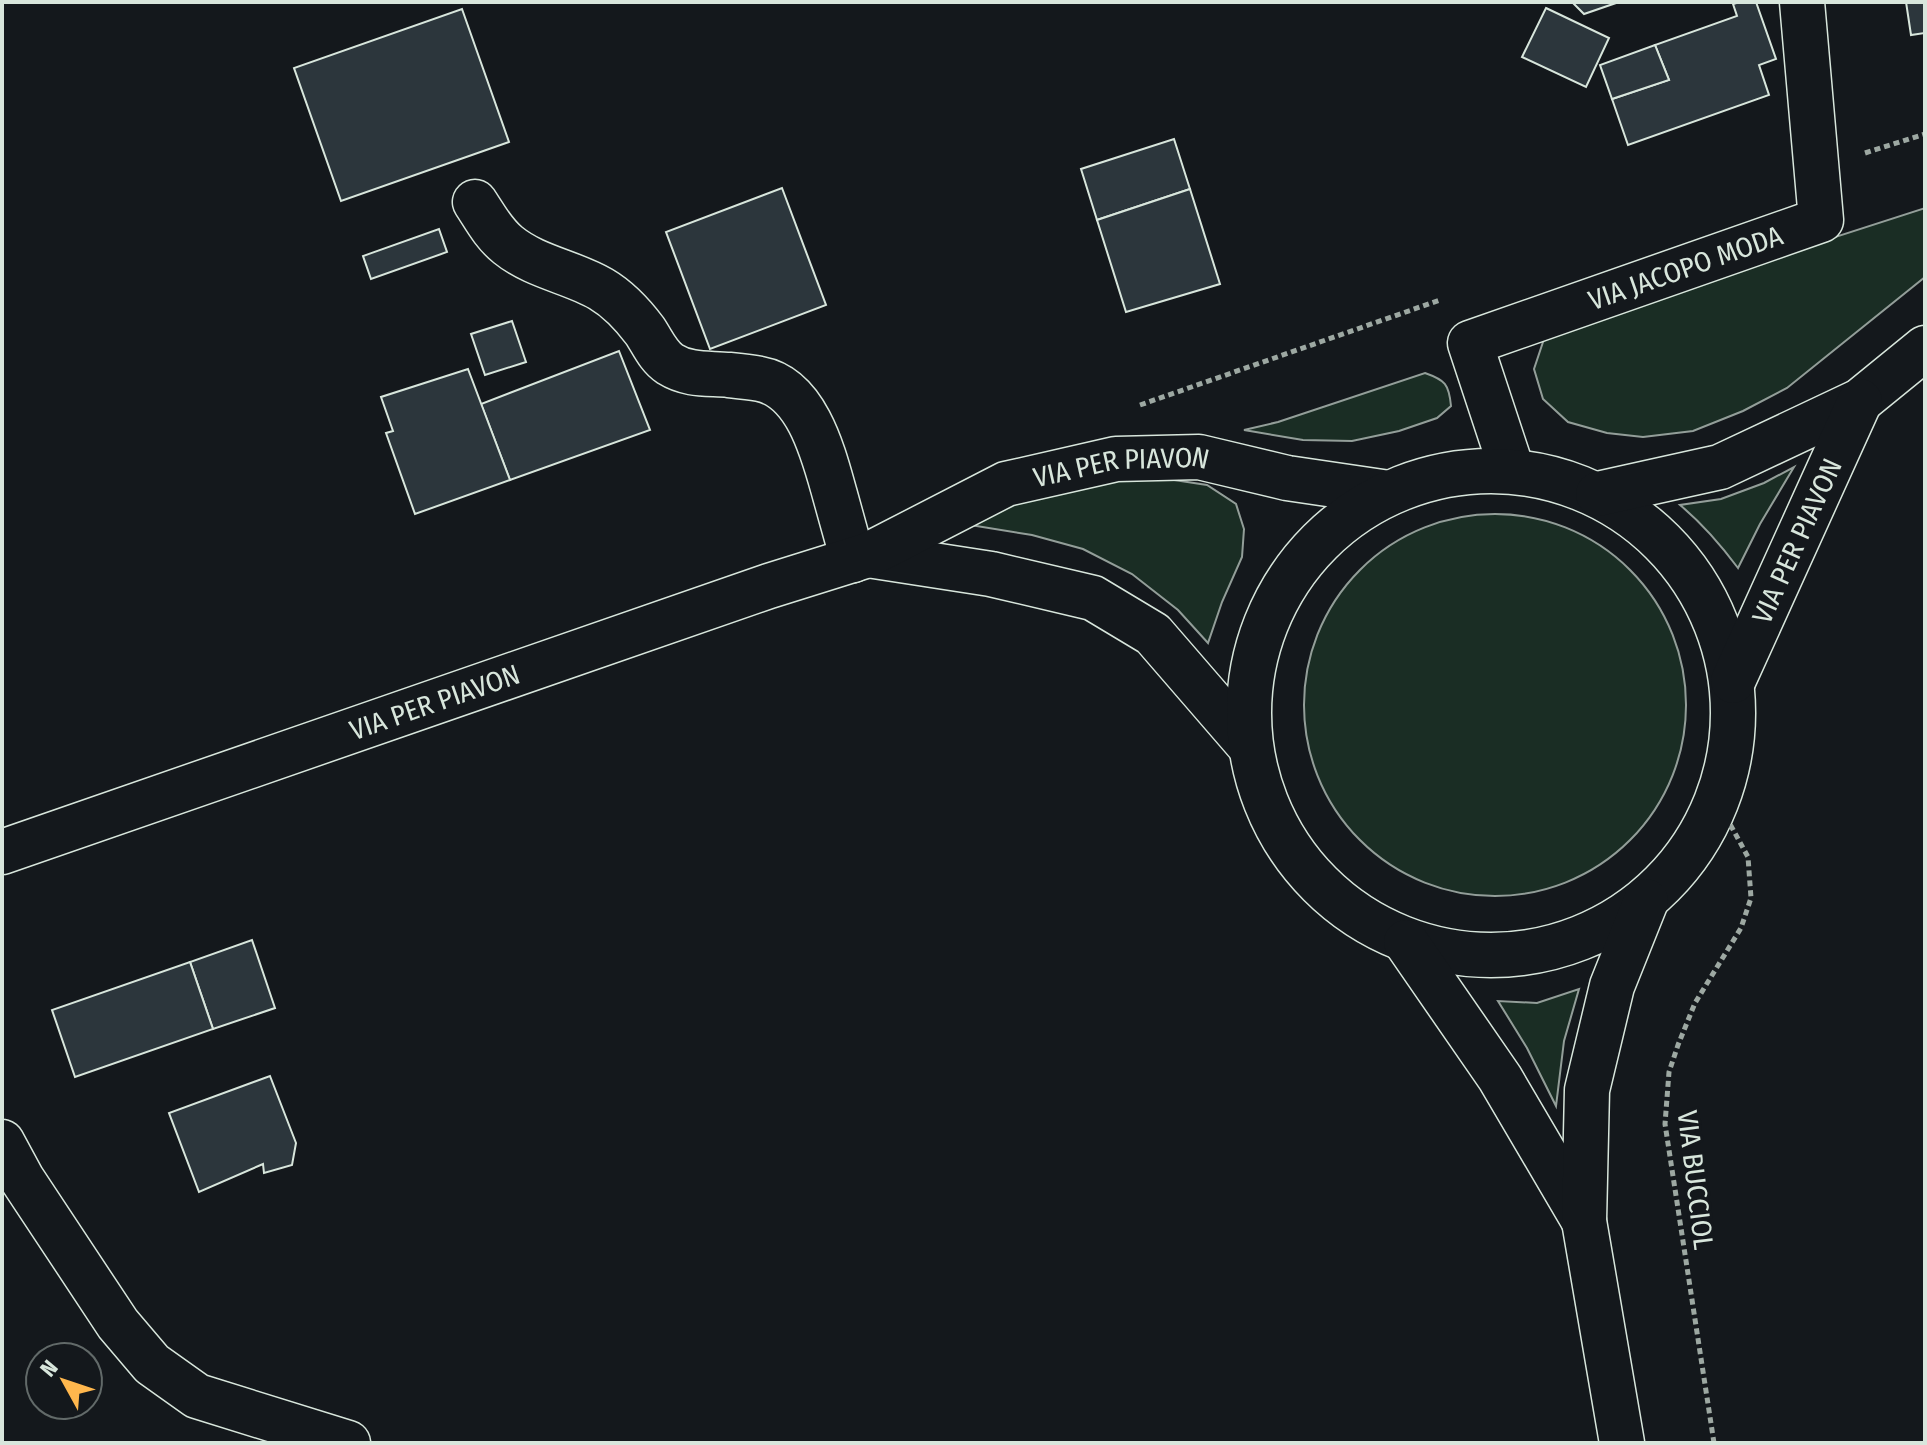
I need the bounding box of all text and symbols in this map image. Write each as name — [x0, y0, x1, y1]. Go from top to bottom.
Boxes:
street label: VIA JACOPO MODA — [1584, 219, 1787, 317]
street label: VIA PER PIAVON — [1030, 440, 1213, 494]
street label: VIA PER PIAVON — [1745, 453, 1849, 629]
street label: VIA PER PIAVON — [346, 658, 524, 747]
street label: VIA BUCCIOL — [1671, 1109, 1720, 1252]
north arrow — [24, 1341, 104, 1421]
text: N — [34, 1355, 64, 1382]

